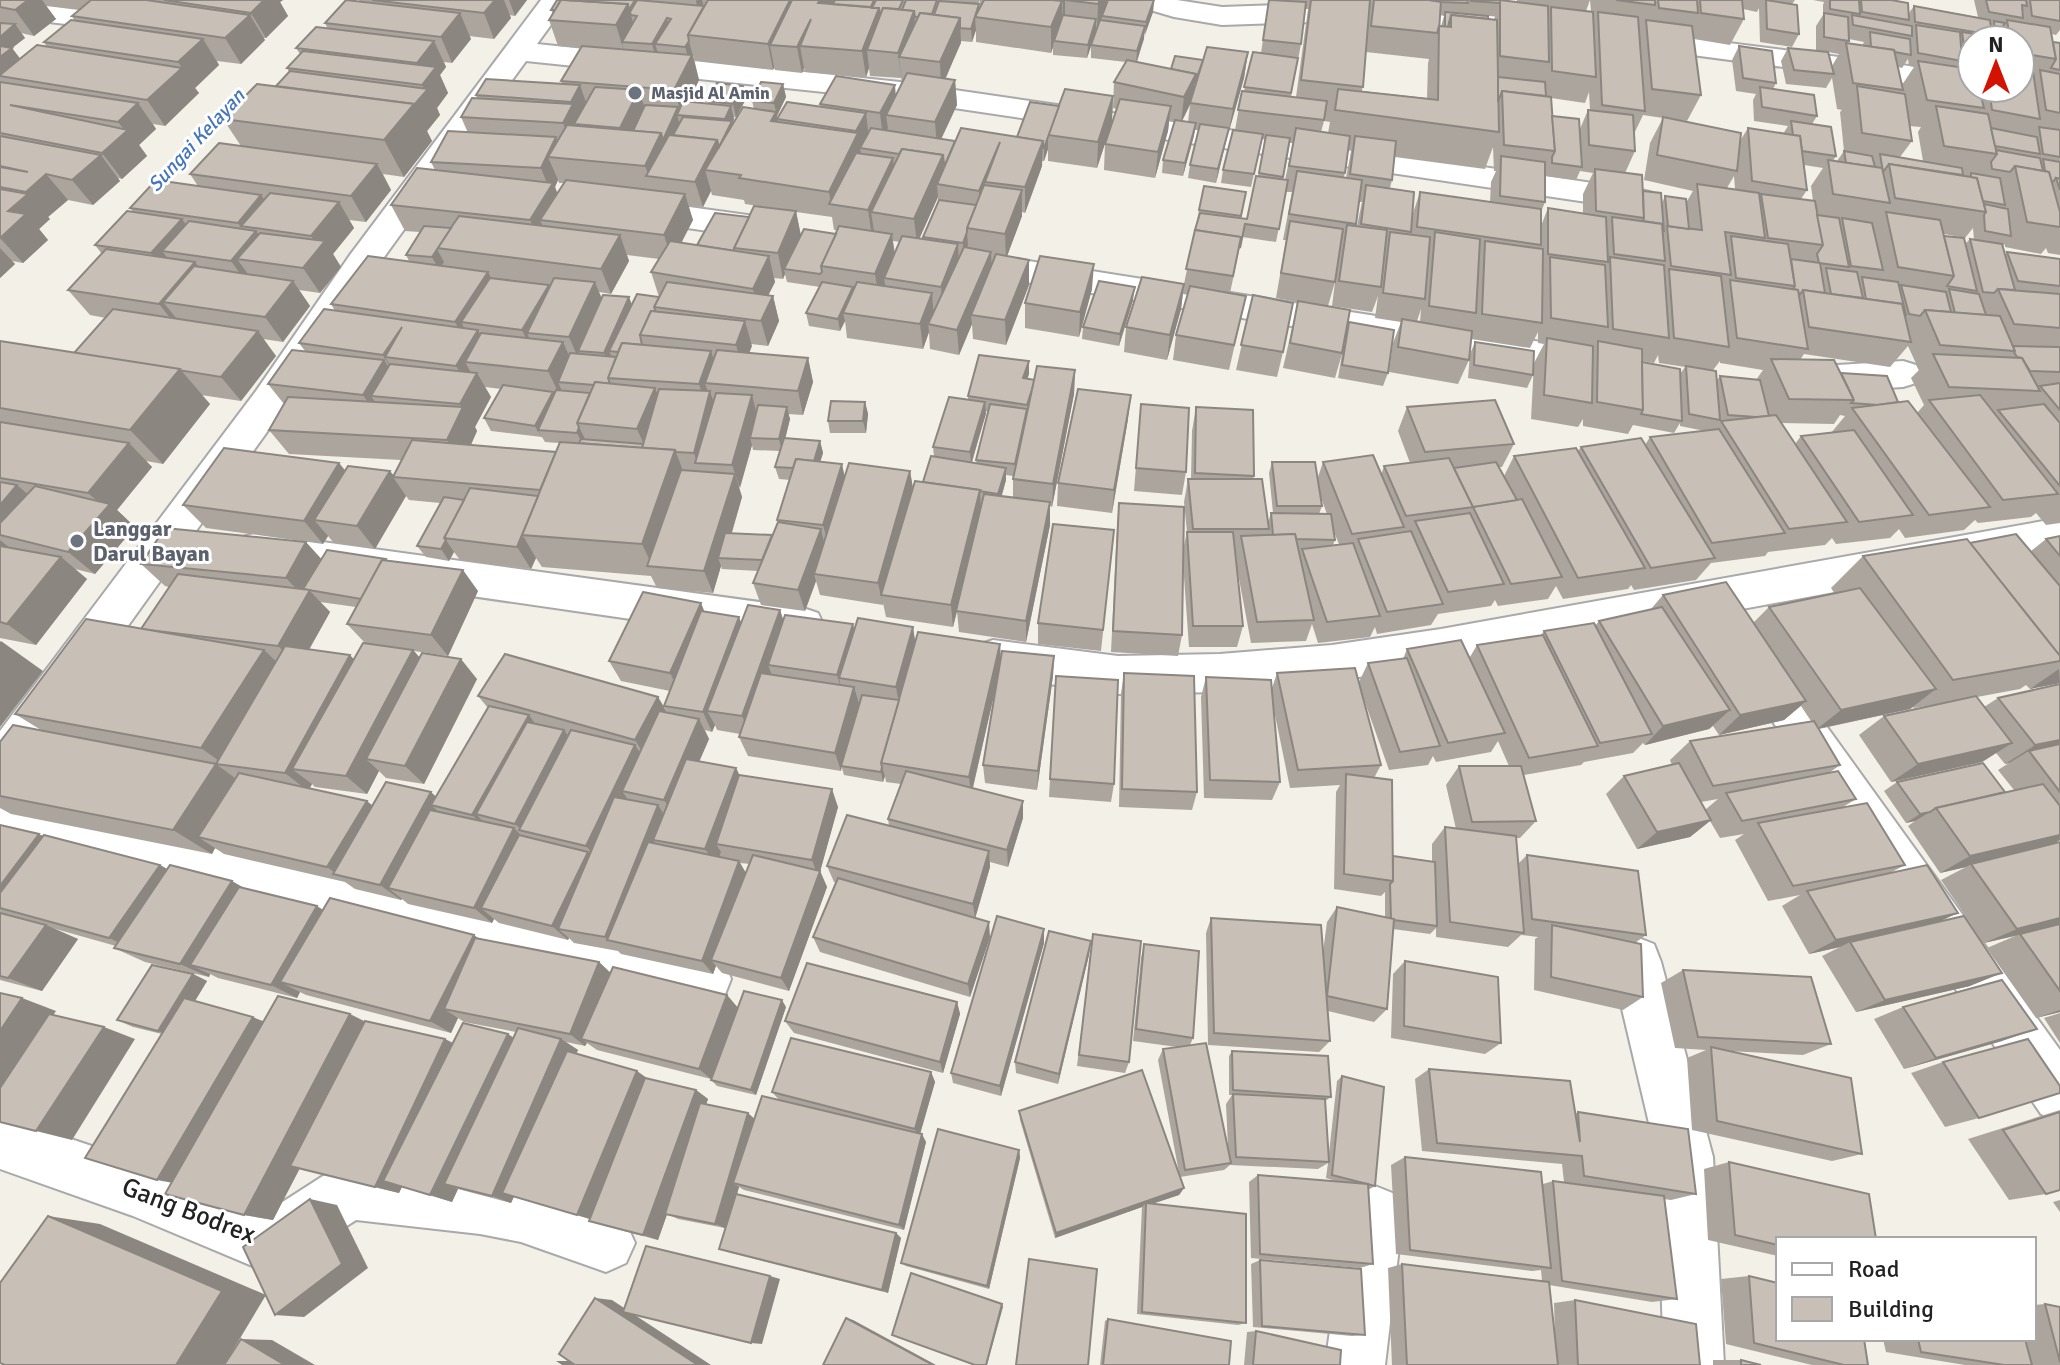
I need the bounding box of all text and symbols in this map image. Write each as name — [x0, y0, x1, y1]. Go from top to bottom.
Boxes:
north arrow — [1956, 24, 2036, 104]
text: N — [1988, 31, 2004, 58]
place label: Masjid Al Amin — [651, 82, 770, 104]
water label: Sungai Kelayan — [143, 83, 251, 197]
marker: Masjid Al Amin — [626, 84, 644, 102]
place label: Langgar Darul Bayan — [93, 515, 210, 567]
marker: Langgar Darul Bayan — [68, 532, 86, 550]
street label: Gang Bodrex — [117, 1171, 260, 1251]
legend — [1776, 1237, 2036, 1341]
text: Road — [1848, 1254, 1899, 1284]
text: Building — [1848, 1294, 1934, 1324]

